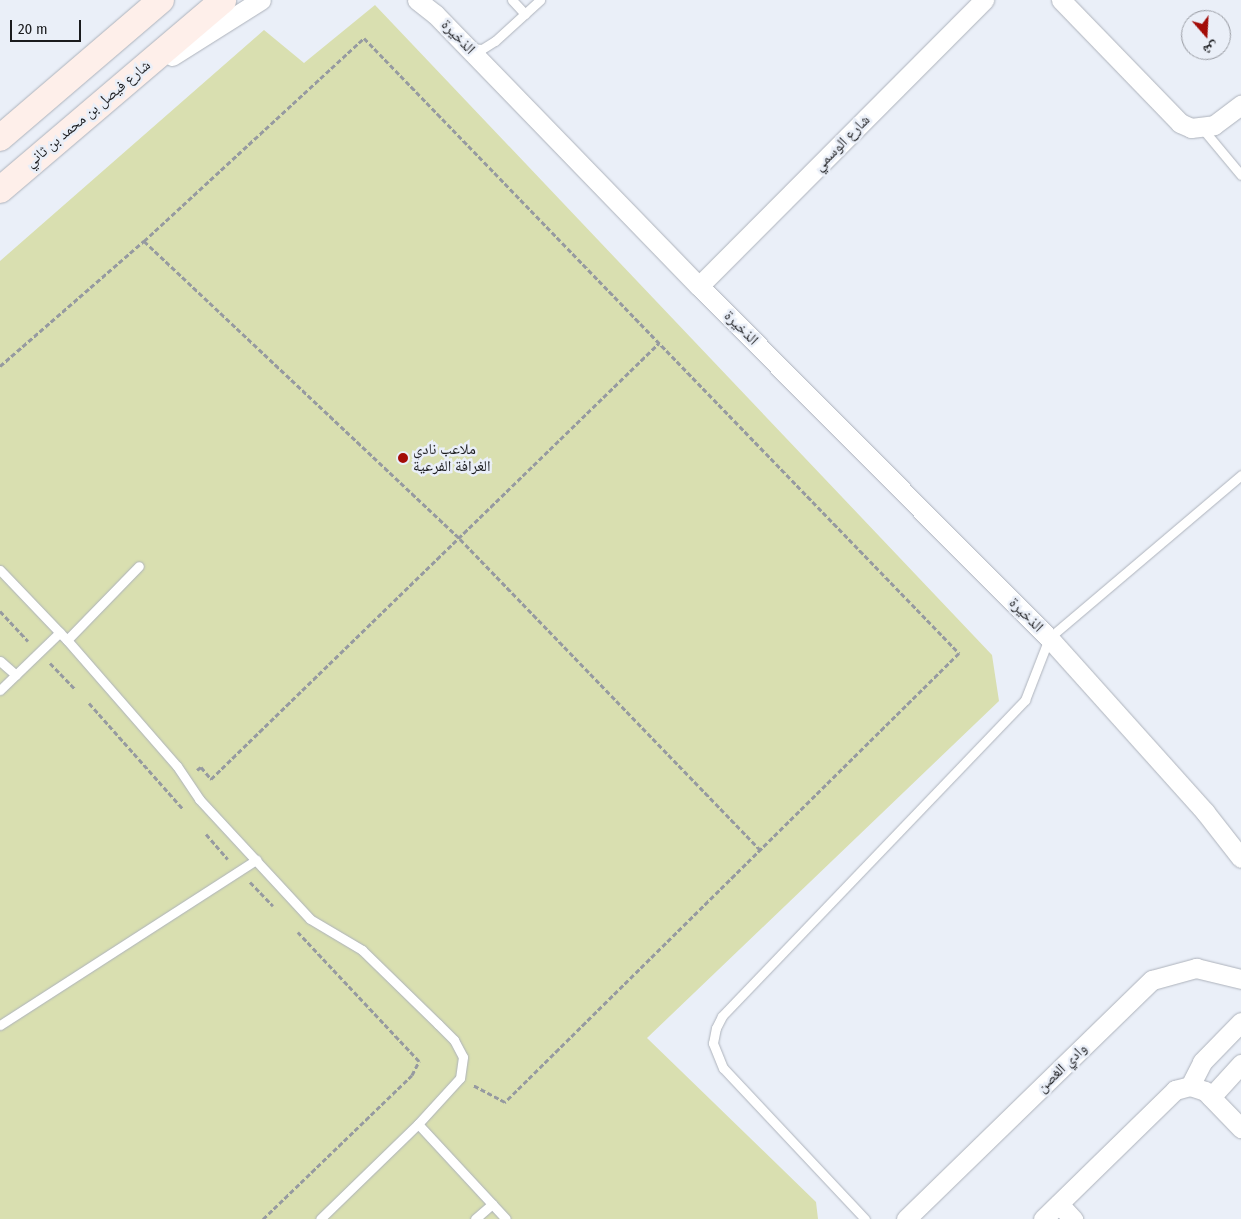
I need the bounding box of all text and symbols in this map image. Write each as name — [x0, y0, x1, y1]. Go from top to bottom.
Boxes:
scale bar — [12, 10, 84, 42]
north arrow — [1181, 10, 1231, 60]
street label: الذخيرة — [437, 16, 479, 58]
text: 20 m — [18, 20, 48, 38]
text: ش — [1201, 38, 1221, 59]
street label: شارع فيصل بن محمد بن ثاني — [22, 56, 154, 172]
street label: شارع الوسمي — [810, 111, 874, 175]
street label: الذخيرة — [720, 307, 762, 349]
place label: ملاعب نادي الغرافة الفرعية — [413, 440, 491, 475]
marker: ملاعب نادي الغرافة الفرعية — [397, 452, 409, 464]
street label: الذخيرة — [1005, 594, 1047, 636]
street label: وادي الغصن — [1033, 1040, 1091, 1096]

